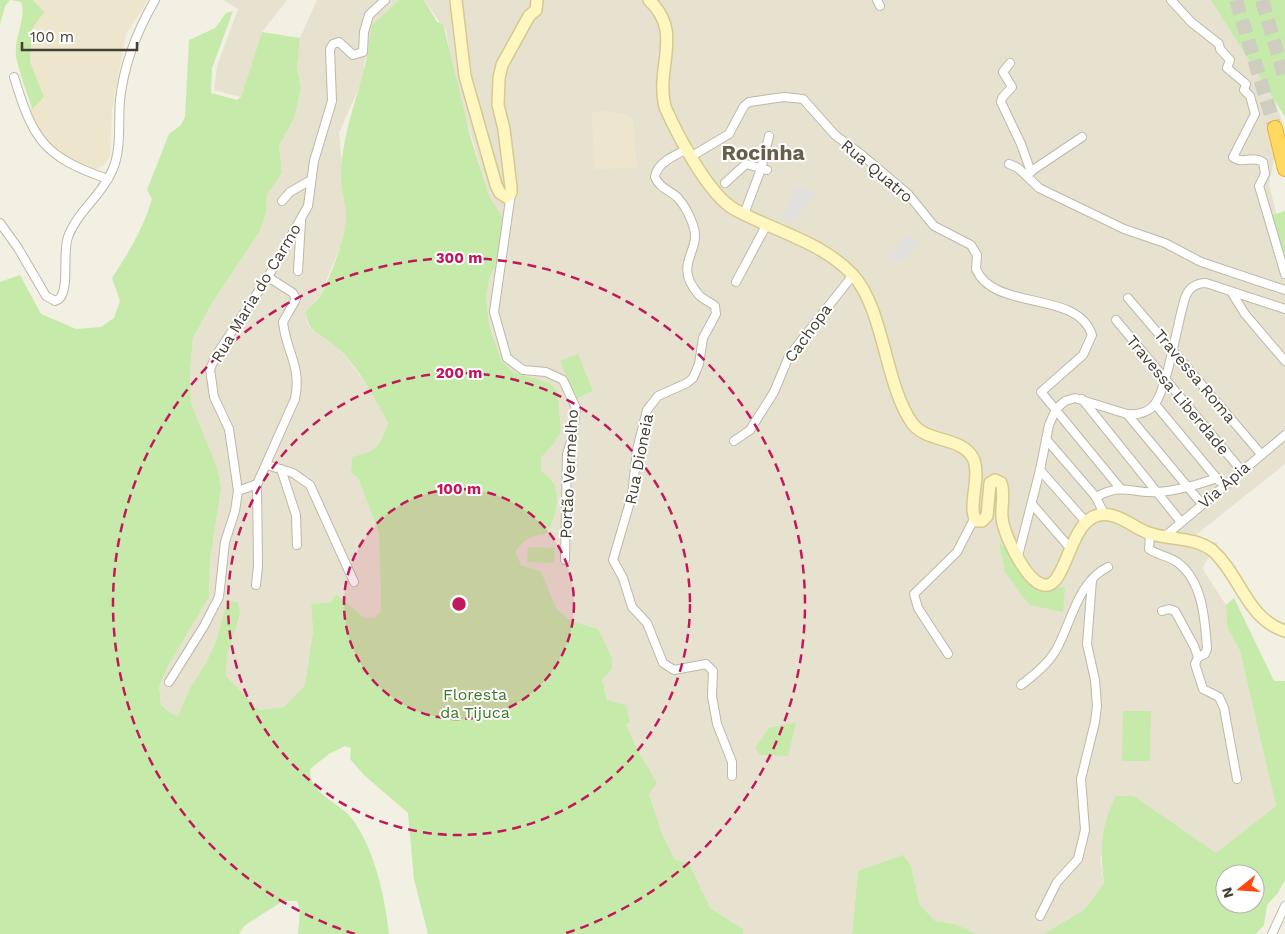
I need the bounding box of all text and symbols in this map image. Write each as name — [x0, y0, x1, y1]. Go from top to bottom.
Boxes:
scale bar — [22, 20, 138, 52]
text: 100 m — [30, 28, 74, 46]
street label: Rua Quatro — [837, 136, 917, 206]
district label: Rocinha — [721, 140, 805, 165]
street label: Rua Maria do Carmo — [207, 220, 305, 366]
text: 300 m — [436, 249, 482, 267]
street label: Cachopa — [780, 300, 836, 366]
street label: Travessa Roma — [1150, 325, 1240, 427]
street label: Travessa Liberdade — [1123, 331, 1233, 459]
text: 200 m — [436, 364, 482, 382]
street label: Portão Vermelho — [556, 409, 582, 539]
street label: Rua Dioneia — [621, 412, 657, 506]
street label: Via Ápia — [1194, 457, 1254, 513]
text: 100 m — [437, 480, 481, 498]
centre of rings — [450, 595, 468, 613]
park label: Floresta da Tijuca — [440, 685, 510, 722]
north arrow — [1215, 864, 1265, 914]
text: N — [1218, 886, 1237, 900]

